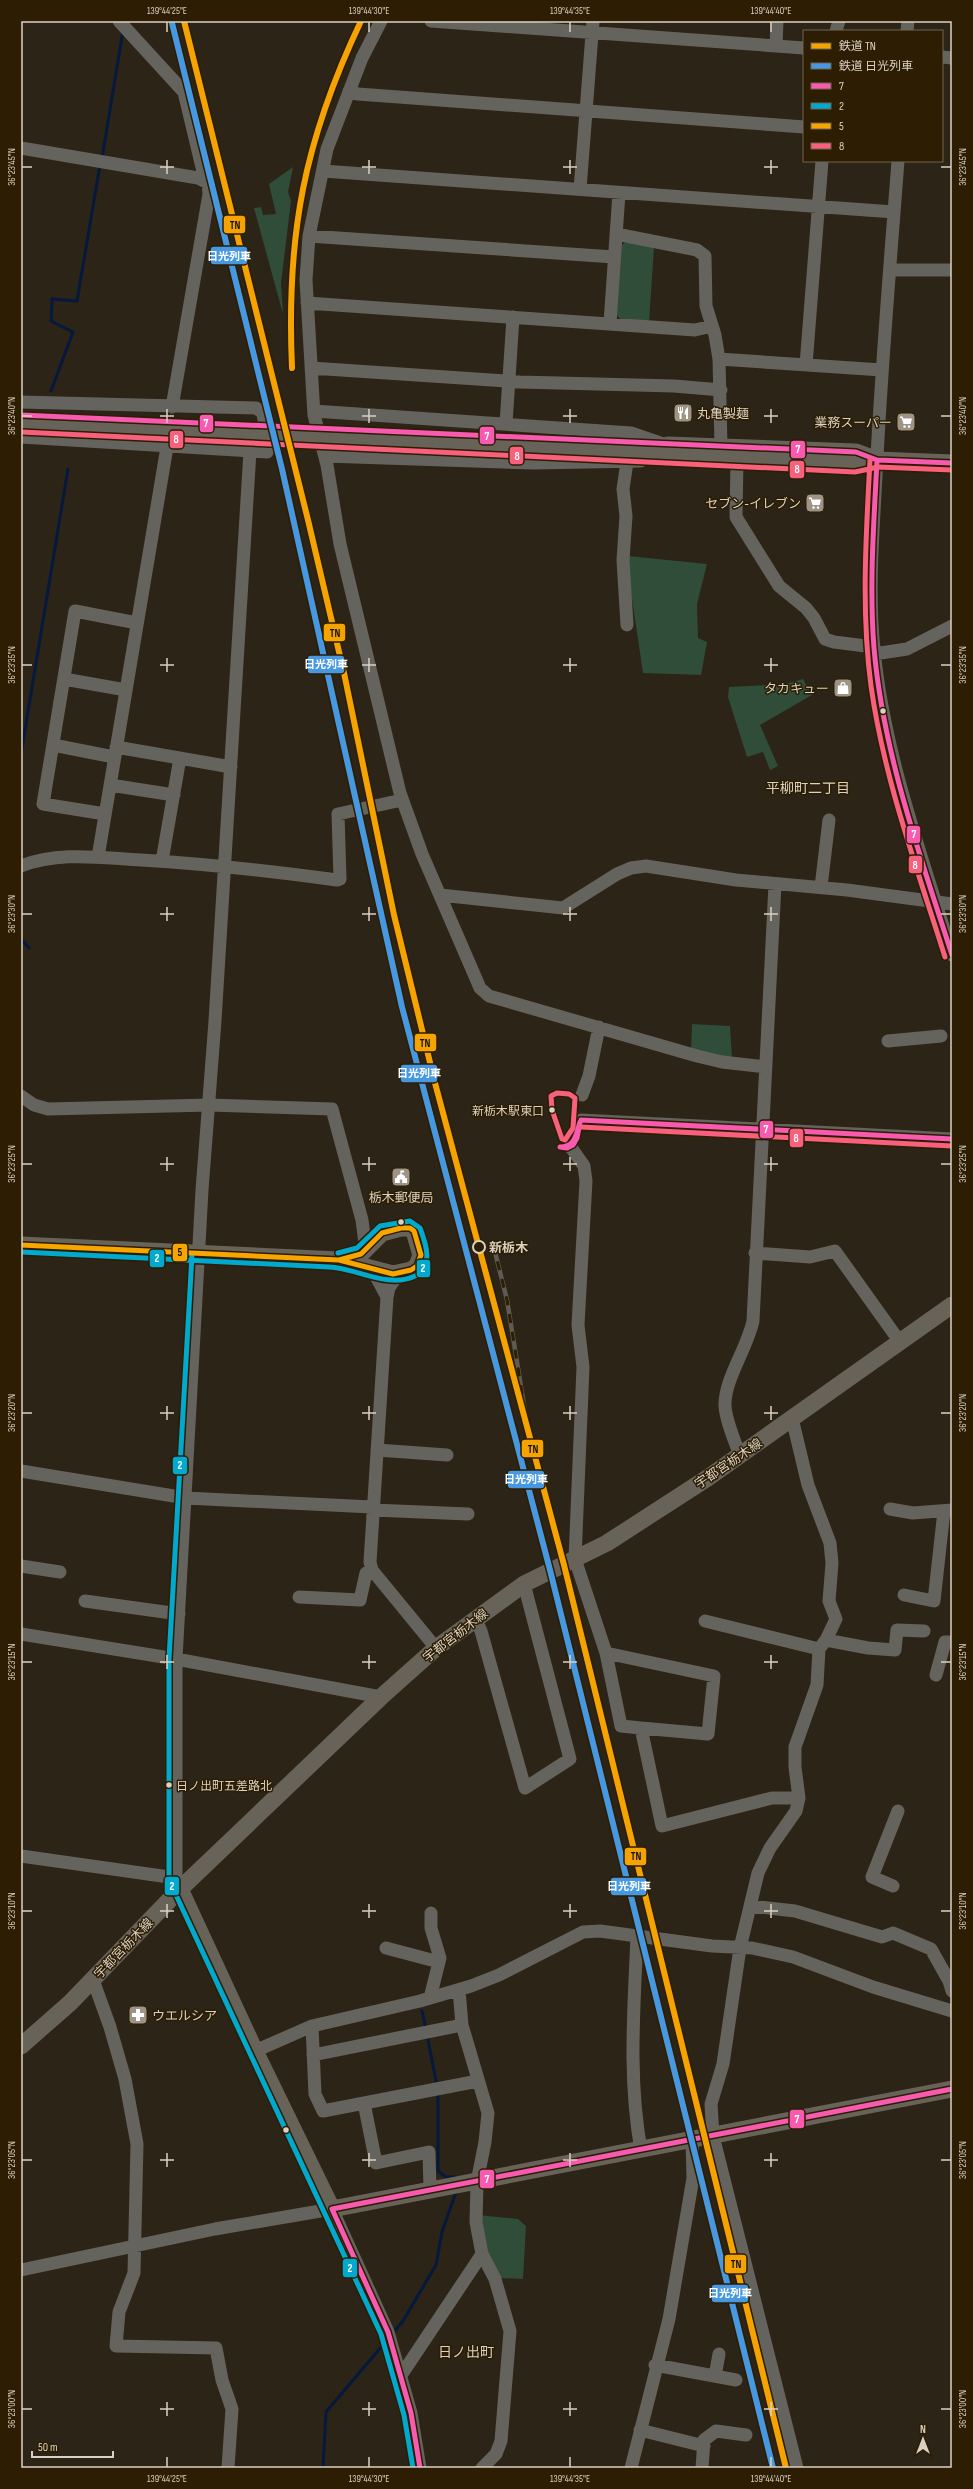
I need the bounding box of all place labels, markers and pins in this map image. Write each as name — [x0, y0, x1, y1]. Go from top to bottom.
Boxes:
restaurant icon: 丸亀製麺 — [672, 402, 694, 424]
place label: 丸亀製麺 — [697, 406, 749, 422]
supermarket icon: 業務スーパー — [895, 411, 917, 433]
place label: 業務スーパー — [814, 415, 892, 431]
supermarket icon: セブン-イレブン — [804, 492, 826, 514]
place label: セブン-イレブン — [705, 496, 801, 512]
shop icon: タカキュー — [832, 677, 854, 699]
place label: タカキュー — [764, 681, 829, 697]
unlabelled marker — [878, 706, 888, 716]
place label: 新栃木駅東口 — [472, 1104, 544, 1119]
marker: 新栃木駅東口 — [547, 1105, 557, 1115]
public building icon: 栃木郵便局 — [390, 1166, 412, 1188]
place label: 栃木郵便局 — [368, 1190, 434, 1206]
unlabelled marker — [396, 1217, 406, 1227]
marker: 新栃木 — [472, 1240, 486, 1254]
place label: 新栃木 — [489, 1240, 529, 1256]
place label: 日ノ出町五差路北 — [176, 1779, 272, 1794]
marker: 日ノ出町五差路北 — [164, 1780, 174, 1790]
pharmacy icon: ウエルシア — [127, 2004, 149, 2026]
place label: ウエルシア — [152, 2008, 217, 2024]
unlabelled marker — [281, 2125, 291, 2135]

